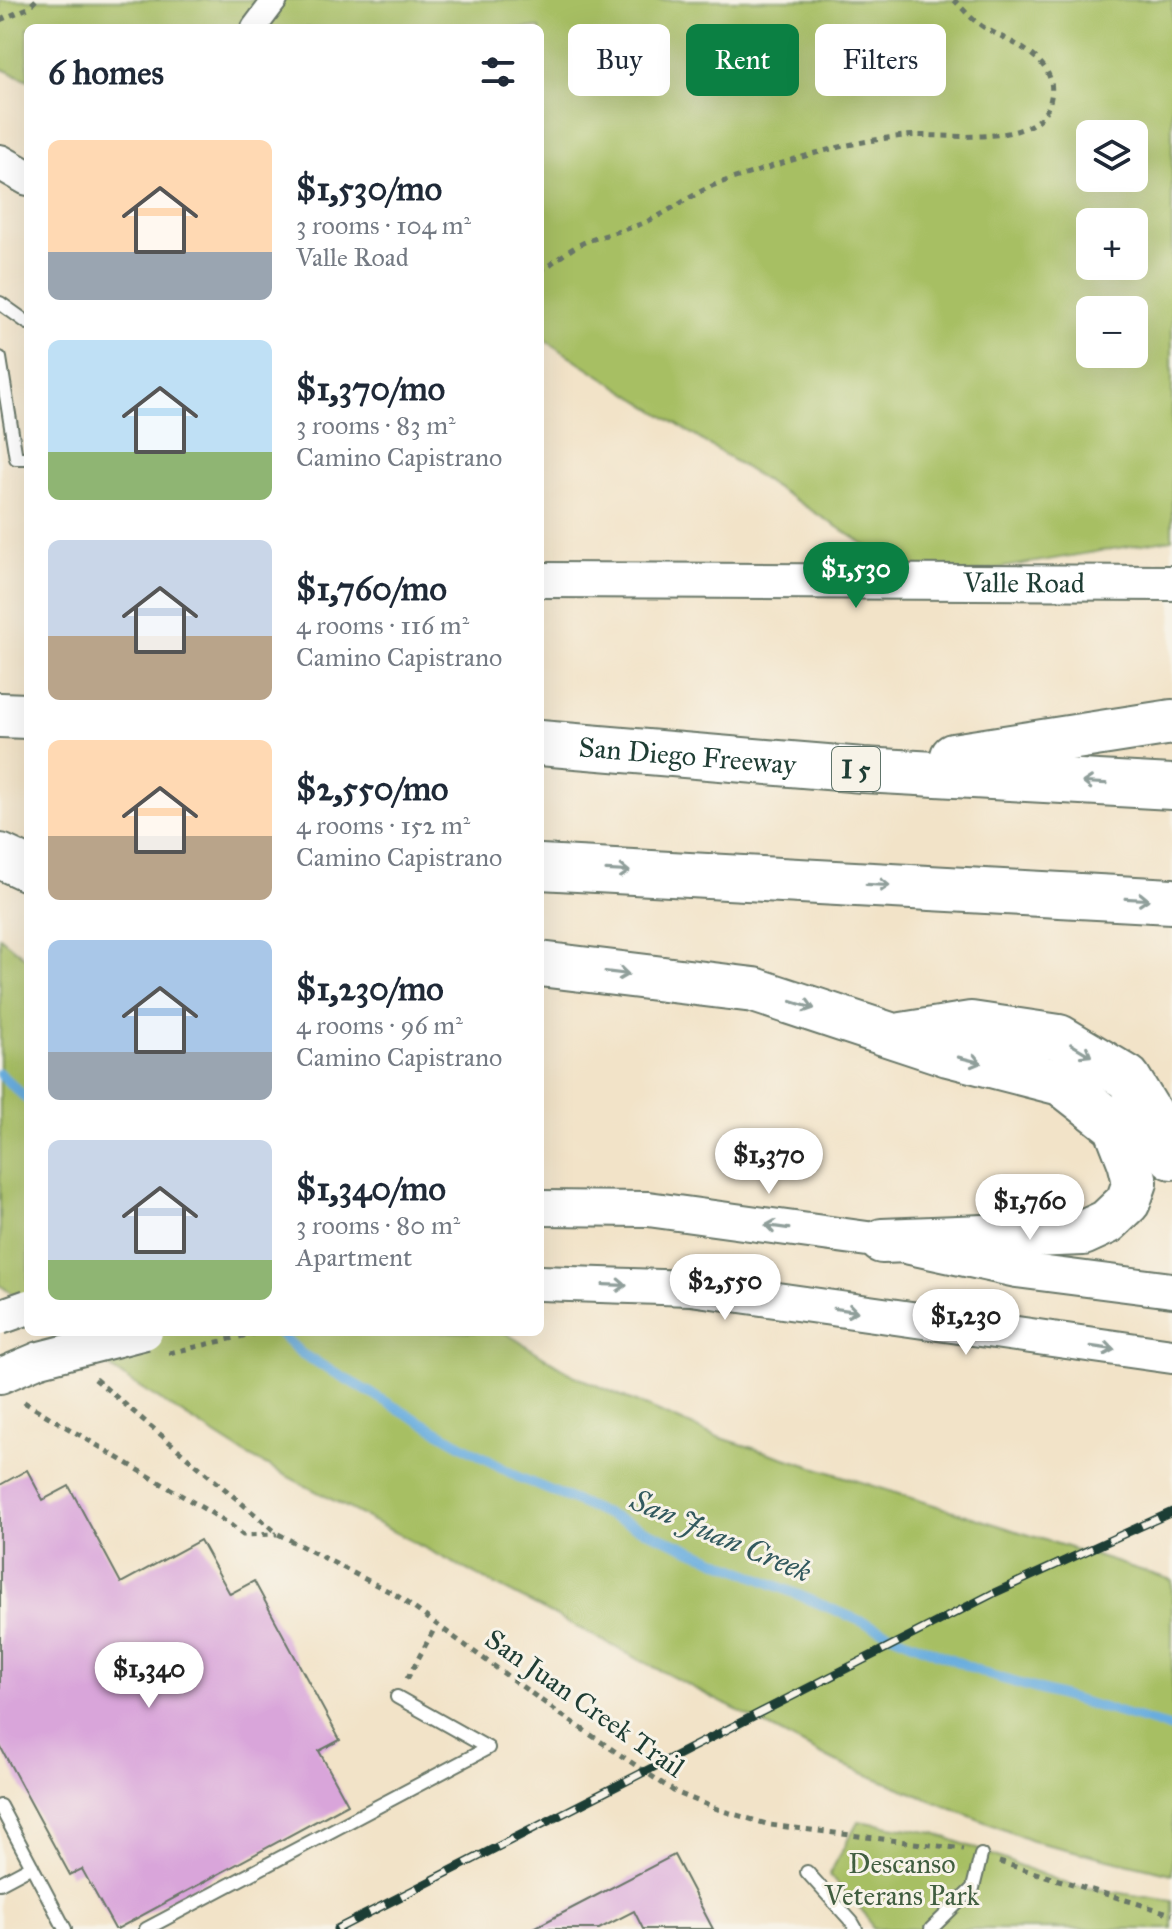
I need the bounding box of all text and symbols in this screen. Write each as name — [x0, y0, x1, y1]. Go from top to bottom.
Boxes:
chip: Buy — [568, 24, 670, 96]
chip: Rent — [686, 24, 799, 96]
chip: Filters — [815, 24, 946, 96]
icon: filters — [476, 50, 520, 94]
text: 6 homes — [48, 52, 164, 93]
map controls — [1076, 120, 1148, 368]
button: layers — [1076, 120, 1148, 192]
text: $1,530/mo — [296, 168, 442, 209]
icon: home — [112, 172, 208, 268]
button: + — [1076, 208, 1148, 280]
text: 3 rooms · 104 m² — [296, 209, 471, 241]
text: Valle Road — [296, 241, 409, 273]
button: − — [1076, 296, 1148, 368]
text: $1,370/mo — [296, 368, 445, 409]
icon: home — [112, 372, 208, 468]
text: 3 rooms · 83 m² — [296, 409, 456, 441]
text: Camino Capistrano — [296, 441, 502, 473]
pin: $1,530 — [791, 542, 921, 610]
text: $1,530 — [821, 552, 891, 584]
street label: Valle Road — [962, 565, 1085, 600]
text: $1,760/mo — [296, 568, 447, 609]
icon: home — [112, 572, 208, 668]
text: 4 rooms · 116 m² — [296, 609, 469, 641]
text: Camino Capistrano — [296, 641, 502, 673]
street label: San Diego Freeway — [577, 729, 798, 782]
road number: I 5 — [832, 747, 880, 791]
text: $2,550/mo — [296, 768, 448, 809]
icon: home — [112, 772, 208, 868]
one-way arrow — [1081, 775, 1108, 790]
text: 4 rooms · 152 m² — [296, 809, 470, 841]
text: Camino Capistrano — [296, 841, 502, 873]
one-way arrow — [604, 864, 631, 879]
one-way arrow — [864, 878, 891, 893]
one-way arrow — [1123, 891, 1150, 906]
one-way arrow — [604, 966, 630, 981]
text: $1,230/mo — [296, 968, 444, 1009]
icon: home — [112, 972, 208, 1068]
one-way arrow — [790, 998, 816, 1013]
text: 4 rooms · 96 m² — [296, 1009, 463, 1041]
text: Camino Capistrano — [296, 1041, 502, 1073]
one-way arrow — [1069, 1042, 1092, 1058]
one-way arrow — [957, 1053, 982, 1068]
pin: $1,370 — [704, 1128, 834, 1196]
text: $1,370 — [733, 1138, 805, 1170]
text: $1,340/mo — [296, 1168, 446, 1209]
icon: home — [112, 1172, 208, 1268]
pin: $1,760 — [965, 1174, 1095, 1242]
text: $1,760 — [993, 1184, 1067, 1216]
text: 3 rooms · 80 m² — [296, 1209, 460, 1241]
one-way arrow — [765, 1219, 790, 1234]
text: Apartment — [296, 1241, 412, 1273]
pin: $2,550 — [660, 1254, 790, 1322]
text: $2,550 — [688, 1264, 762, 1296]
one-way arrow — [601, 1278, 628, 1293]
pin: $1,230 — [901, 1289, 1031, 1357]
text: $1,230 — [931, 1299, 1001, 1331]
one-way arrow — [832, 1303, 858, 1318]
one-way arrow — [1090, 1341, 1115, 1356]
water label: San Juan Creek — [624, 1481, 817, 1590]
street label: San Juan Creek Trail — [479, 1621, 692, 1785]
pin: $1,340 — [84, 1642, 214, 1710]
text: $1,340 — [113, 1652, 185, 1684]
park label: Descanso Veterans Park — [823, 1846, 980, 1913]

